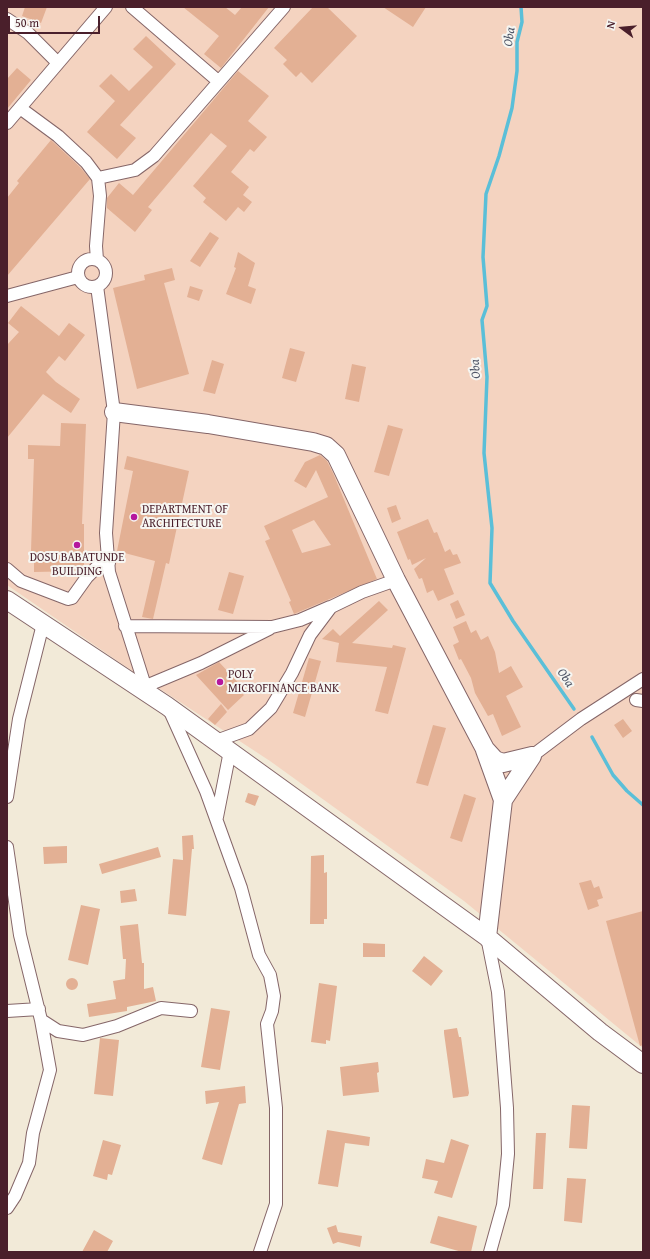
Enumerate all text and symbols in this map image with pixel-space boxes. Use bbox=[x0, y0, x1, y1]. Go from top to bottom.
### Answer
scale bar bbox=[10, 8, 102, 34]
north arrow bbox=[602, 8, 642, 48]
text: 50 m bbox=[15, 14, 39, 31]
text: N bbox=[602, 19, 619, 30]
water label: Oba bbox=[501, 26, 519, 48]
water label: Oba bbox=[468, 359, 484, 379]
place label: DEPARTMENT OF ARCHITECTURE bbox=[142, 503, 228, 531]
marker: DEPARTMENT OF ARCHITECTURE bbox=[129, 512, 139, 522]
marker: DOSU BABATUNDE BUILDING bbox=[72, 540, 82, 550]
place label: DOSU BABATUNDE BUILDING bbox=[30, 551, 124, 579]
water label: Oba bbox=[553, 666, 577, 690]
place label: POLY MICROFINANCE BANK bbox=[228, 668, 339, 696]
marker: POLY MICROFINANCE BANK bbox=[215, 677, 225, 687]

